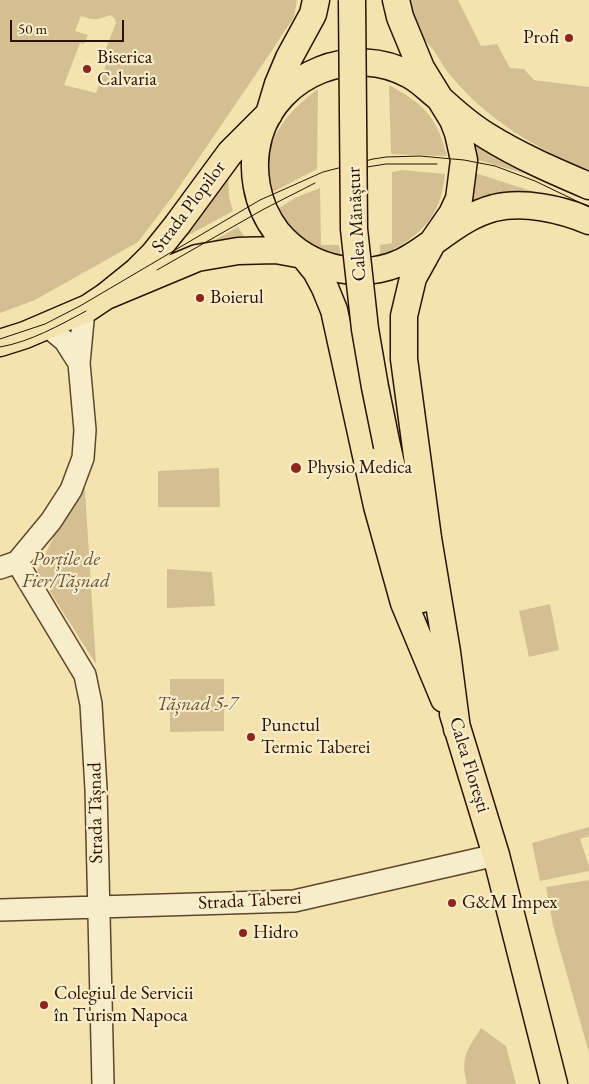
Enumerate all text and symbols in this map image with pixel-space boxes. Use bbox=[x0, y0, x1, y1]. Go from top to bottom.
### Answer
scale bar bbox=[12, 10, 126, 42]
text: 50 m bbox=[18, 19, 47, 38]
place label: Profi bbox=[523, 27, 559, 49]
marker: Profi bbox=[563, 32, 575, 44]
place label: Biserica Calvaria bbox=[97, 47, 157, 91]
marker: Biserica Calvaria bbox=[81, 63, 93, 75]
street label: Strada Plopilor bbox=[147, 157, 231, 257]
street label: Calea Mănăștur bbox=[343, 166, 371, 282]
place label: Boierul bbox=[210, 287, 264, 309]
marker: Boierul bbox=[194, 292, 206, 304]
place label: Physio Medica bbox=[307, 457, 412, 479]
marker: Physio Medica bbox=[289, 461, 303, 475]
park label: Porțile de Fier/Tășnad bbox=[22, 549, 110, 593]
park label: Tășnad 5-7 bbox=[156, 694, 238, 716]
place label: Punctul Termic Taberei bbox=[261, 715, 370, 759]
street label: Calea Florești bbox=[444, 715, 494, 815]
marker: Punctul Termic Taberei bbox=[245, 731, 257, 743]
street label: Strada Tășnad bbox=[84, 762, 108, 864]
street label: Strada Taberei bbox=[198, 887, 302, 915]
place label: G&M Impex bbox=[462, 892, 558, 914]
marker: G&M Impex bbox=[446, 897, 458, 909]
place label: Hidro bbox=[253, 922, 298, 944]
marker: Hidro bbox=[237, 927, 249, 939]
place label: Colegiul de Servicii în Turism Napoca bbox=[54, 983, 193, 1027]
marker: Colegiul de Servicii în Turism Napoca bbox=[38, 999, 50, 1011]

